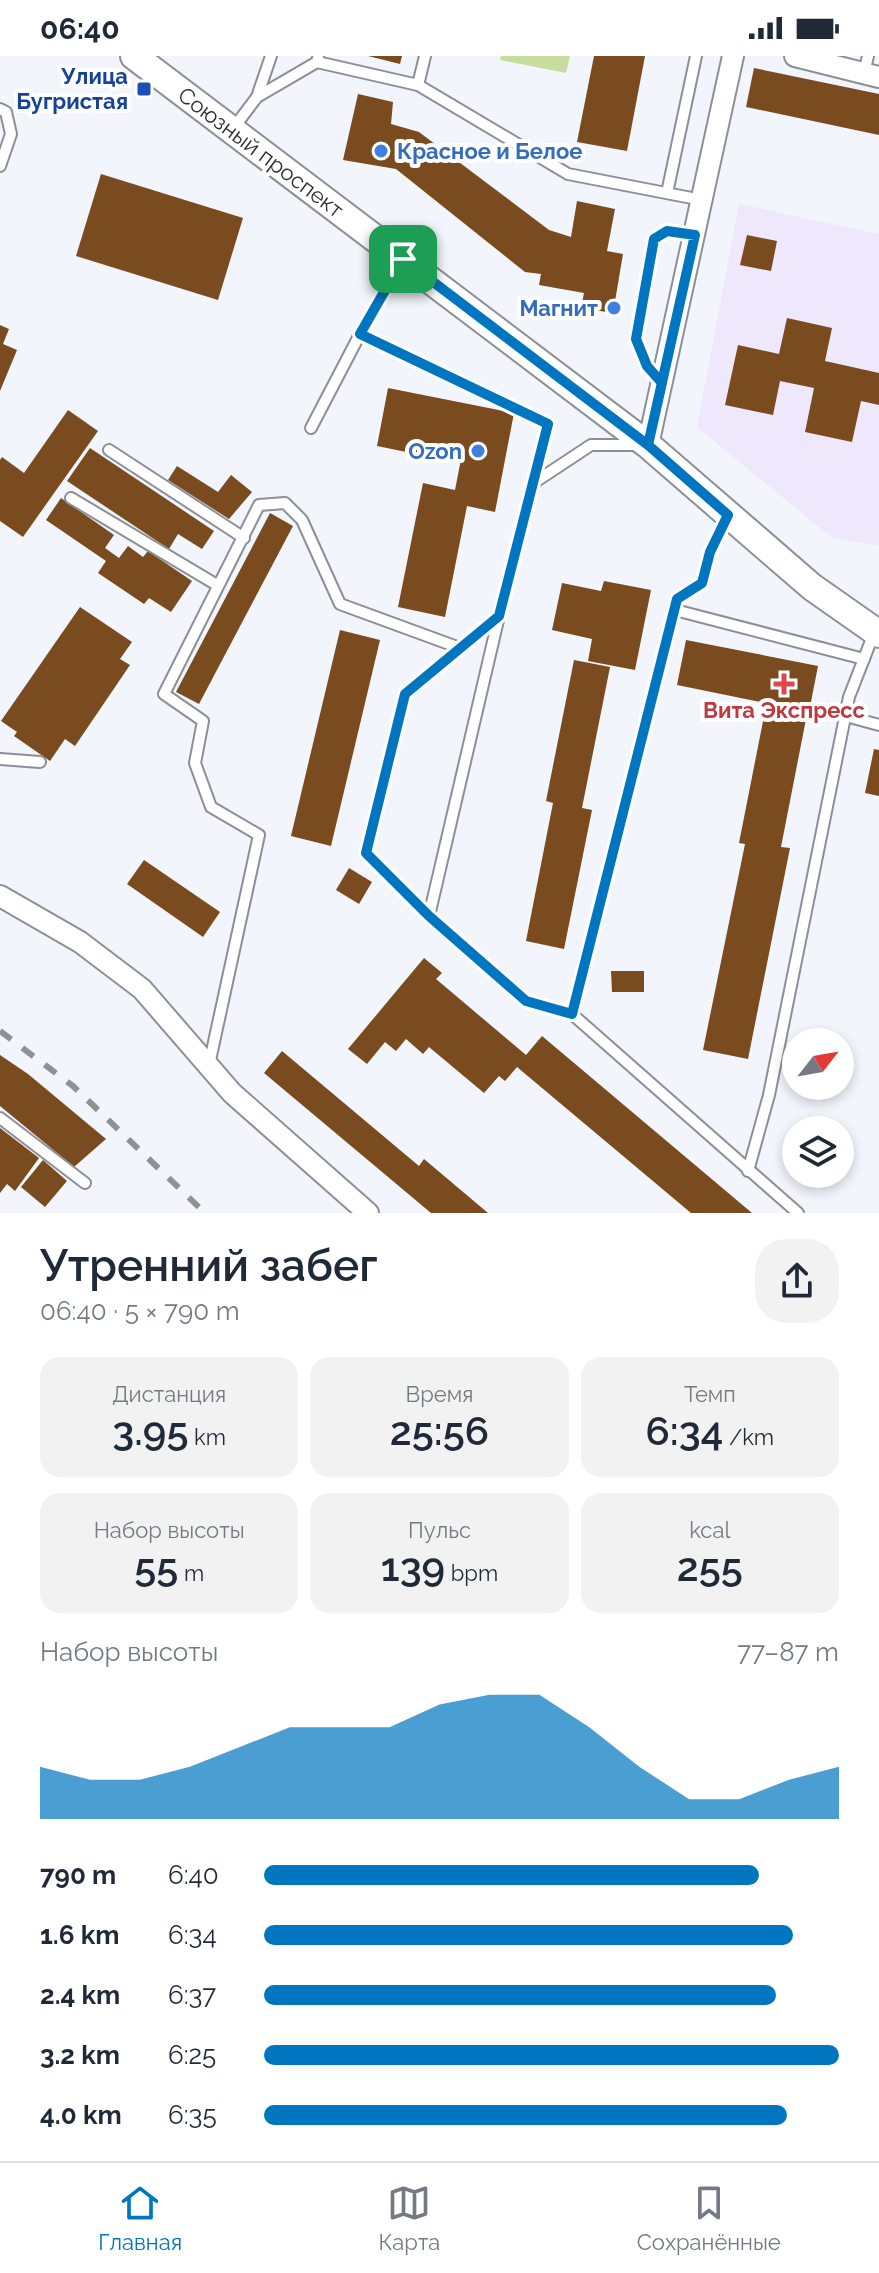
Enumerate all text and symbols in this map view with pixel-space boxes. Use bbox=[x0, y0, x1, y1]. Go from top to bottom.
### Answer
text: 06:40 bbox=[40, 11, 120, 46]
place label: Улица Бугристая bbox=[16, 63, 128, 114]
marker: Улица Бугристая bbox=[135, 80, 153, 98]
street label: Союзный проспект bbox=[173, 81, 349, 223]
place label: Красное и Белое bbox=[397, 138, 582, 164]
marker: Красное и Белое bbox=[372, 142, 390, 160]
pin bbox=[369, 225, 437, 293]
icon: arrive bbox=[381, 237, 425, 281]
place label: Магнит bbox=[519, 295, 598, 321]
marker: Магнит bbox=[605, 299, 623, 317]
place label: Ozon bbox=[408, 438, 462, 464]
marker: Ozon bbox=[469, 442, 487, 460]
marker: Вита Экспресс bbox=[775, 675, 793, 693]
place label: Вита Экспресс bbox=[703, 697, 865, 723]
north arrow bbox=[782, 1028, 854, 1100]
map controls bbox=[782, 1028, 854, 1188]
button: layers bbox=[782, 1116, 854, 1188]
button: share bbox=[755, 1239, 839, 1323]
text: Утренний забег bbox=[40, 1240, 378, 1291]
text: 06:40 · 5 × 790 m bbox=[40, 1296, 240, 1326]
text: Дистанция bbox=[112, 1381, 226, 1407]
text: Время bbox=[406, 1381, 473, 1407]
text: Темп bbox=[684, 1381, 736, 1407]
text: 3.95 bbox=[112, 1407, 188, 1454]
text: 25:56 bbox=[390, 1407, 489, 1454]
text: 6:34 bbox=[646, 1407, 723, 1454]
text: km bbox=[188, 1424, 226, 1450]
text: /km bbox=[723, 1424, 774, 1450]
text: Набор высоты bbox=[94, 1517, 245, 1543]
text: Пульс bbox=[408, 1517, 471, 1543]
text: kcal bbox=[689, 1517, 730, 1543]
text: 55 bbox=[134, 1543, 178, 1590]
text: 139 bbox=[381, 1543, 445, 1590]
text: 255 bbox=[677, 1543, 743, 1590]
text: m bbox=[178, 1560, 204, 1586]
text: bpm bbox=[445, 1560, 498, 1586]
text: Набор высоты bbox=[40, 1637, 218, 1667]
text: 77–87 m bbox=[737, 1637, 839, 1667]
text: 790 m bbox=[40, 1860, 116, 1890]
text: 6:40 bbox=[168, 1860, 219, 1890]
text: 1.6 km bbox=[40, 1920, 119, 1950]
text: 6:34 bbox=[168, 1920, 217, 1950]
text: 2.4 km bbox=[40, 1980, 120, 2010]
text: 6:37 bbox=[168, 1980, 216, 2010]
text: 3.2 km bbox=[40, 2040, 120, 2070]
text: 6:25 bbox=[168, 2040, 216, 2070]
text: 4.0 km bbox=[40, 2100, 122, 2130]
text: 6:35 bbox=[168, 2100, 217, 2130]
tab: Главная bbox=[98, 2181, 182, 2255]
tab: Карта bbox=[378, 2181, 440, 2255]
tab: Сохранённые bbox=[637, 2181, 781, 2255]

